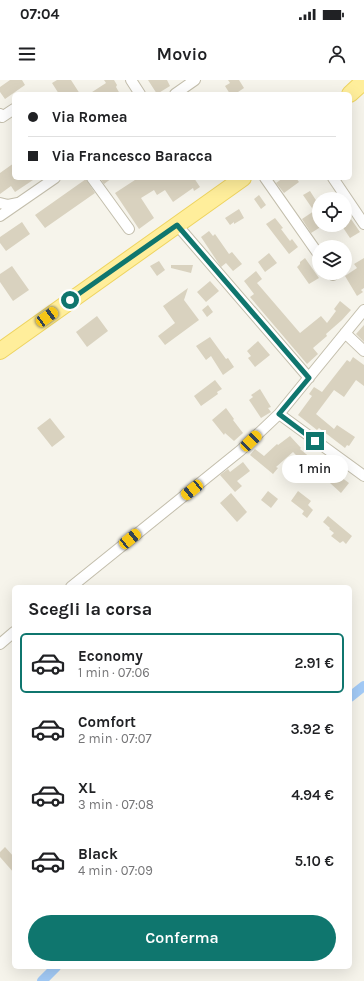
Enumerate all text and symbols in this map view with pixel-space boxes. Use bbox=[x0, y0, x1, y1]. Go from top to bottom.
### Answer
text: 07:04 bbox=[20, 5, 59, 23]
icon: menu bbox=[16, 43, 38, 65]
text: Movio bbox=[157, 43, 207, 65]
icon: person bbox=[326, 43, 348, 65]
text: Via Romea bbox=[52, 108, 128, 126]
text: Via Francesco Baracca bbox=[52, 147, 213, 165]
map controls bbox=[312, 192, 352, 280]
button: locate bbox=[312, 192, 352, 232]
button: layers bbox=[312, 240, 352, 280]
route start bbox=[61, 291, 79, 309]
car bbox=[34, 305, 60, 329]
car bbox=[238, 428, 264, 454]
route end bbox=[306, 432, 324, 450]
callout: 1 min bbox=[282, 455, 348, 483]
text: 1 min bbox=[299, 461, 331, 476]
car bbox=[179, 478, 205, 502]
car bbox=[117, 527, 143, 551]
text: Scegli la corsa bbox=[28, 598, 152, 620]
icon: car bbox=[30, 645, 66, 681]
text: Economy bbox=[78, 647, 143, 665]
text: 2.91 € bbox=[295, 654, 334, 672]
text: 1 min · 07:06 bbox=[78, 665, 150, 680]
icon: car bbox=[30, 711, 66, 747]
text: Comfort bbox=[78, 713, 136, 731]
text: 3.92 € bbox=[291, 720, 334, 738]
text: 2 min · 07:07 bbox=[78, 731, 152, 746]
icon: car bbox=[30, 777, 66, 813]
text: XL bbox=[78, 779, 96, 797]
text: 4.94 € bbox=[291, 786, 334, 804]
text: 3 min · 07:08 bbox=[78, 797, 154, 812]
icon: car bbox=[30, 843, 66, 879]
text: Black bbox=[78, 845, 118, 863]
text: 5.10 € bbox=[295, 852, 334, 870]
text: 4 min · 07:09 bbox=[78, 863, 153, 878]
button: Conferma bbox=[28, 915, 336, 961]

